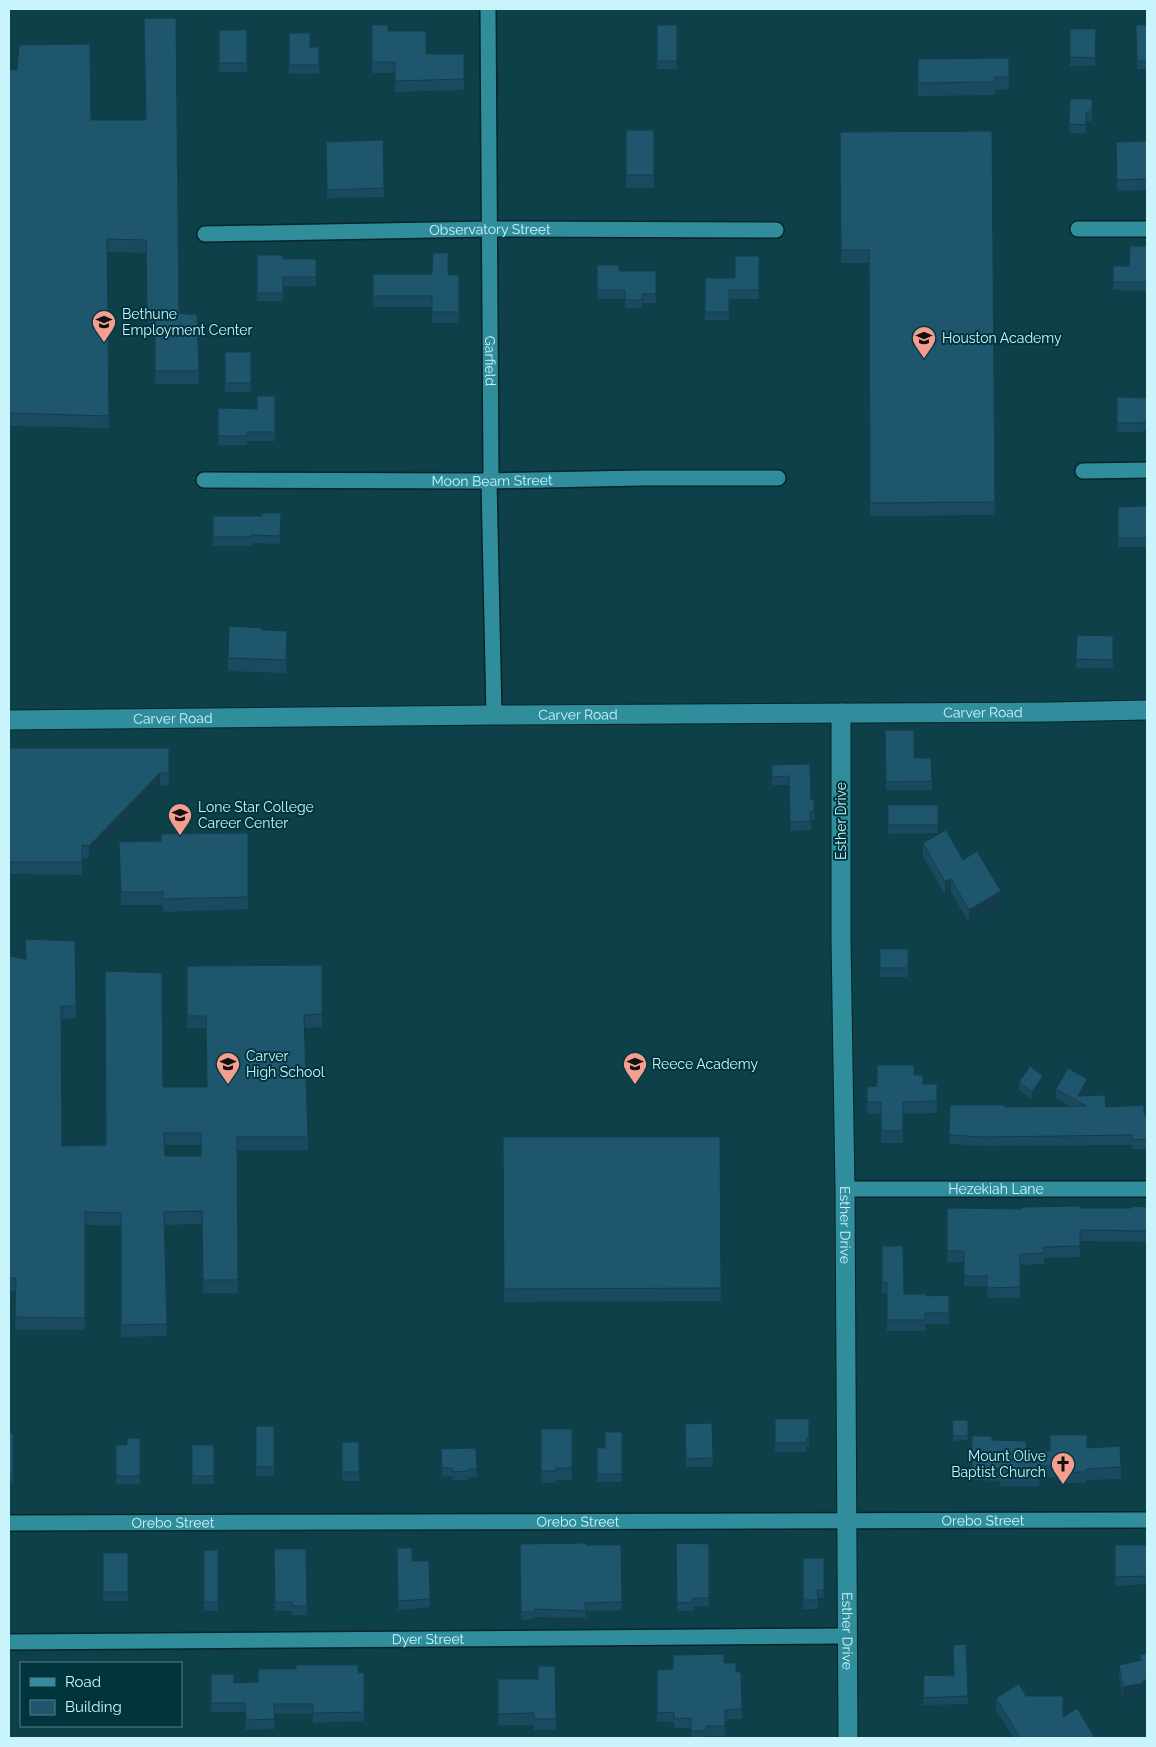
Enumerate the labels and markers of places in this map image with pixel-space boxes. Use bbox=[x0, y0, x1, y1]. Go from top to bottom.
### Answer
place label: Bethune Employment Center bbox=[122, 306, 253, 338]
school or university icon: Bethune Employment Center bbox=[91, 309, 117, 343]
school or university icon: Houston Academy bbox=[911, 325, 937, 359]
place label: Houston Academy bbox=[942, 330, 1062, 346]
place label: Lone Star College Career Center bbox=[198, 799, 314, 831]
school or university icon: Lone Star College Career Center bbox=[167, 802, 193, 836]
place label: Carver High School bbox=[246, 1048, 325, 1080]
school or university icon: Carver High School bbox=[215, 1051, 241, 1085]
school or university icon: Reece Academy bbox=[622, 1051, 648, 1085]
place label: Reece Academy bbox=[652, 1056, 759, 1072]
place label: Mount Olive Baptist Church bbox=[951, 1448, 1046, 1480]
church icon: Mount Olive Baptist Church bbox=[1050, 1451, 1076, 1485]

